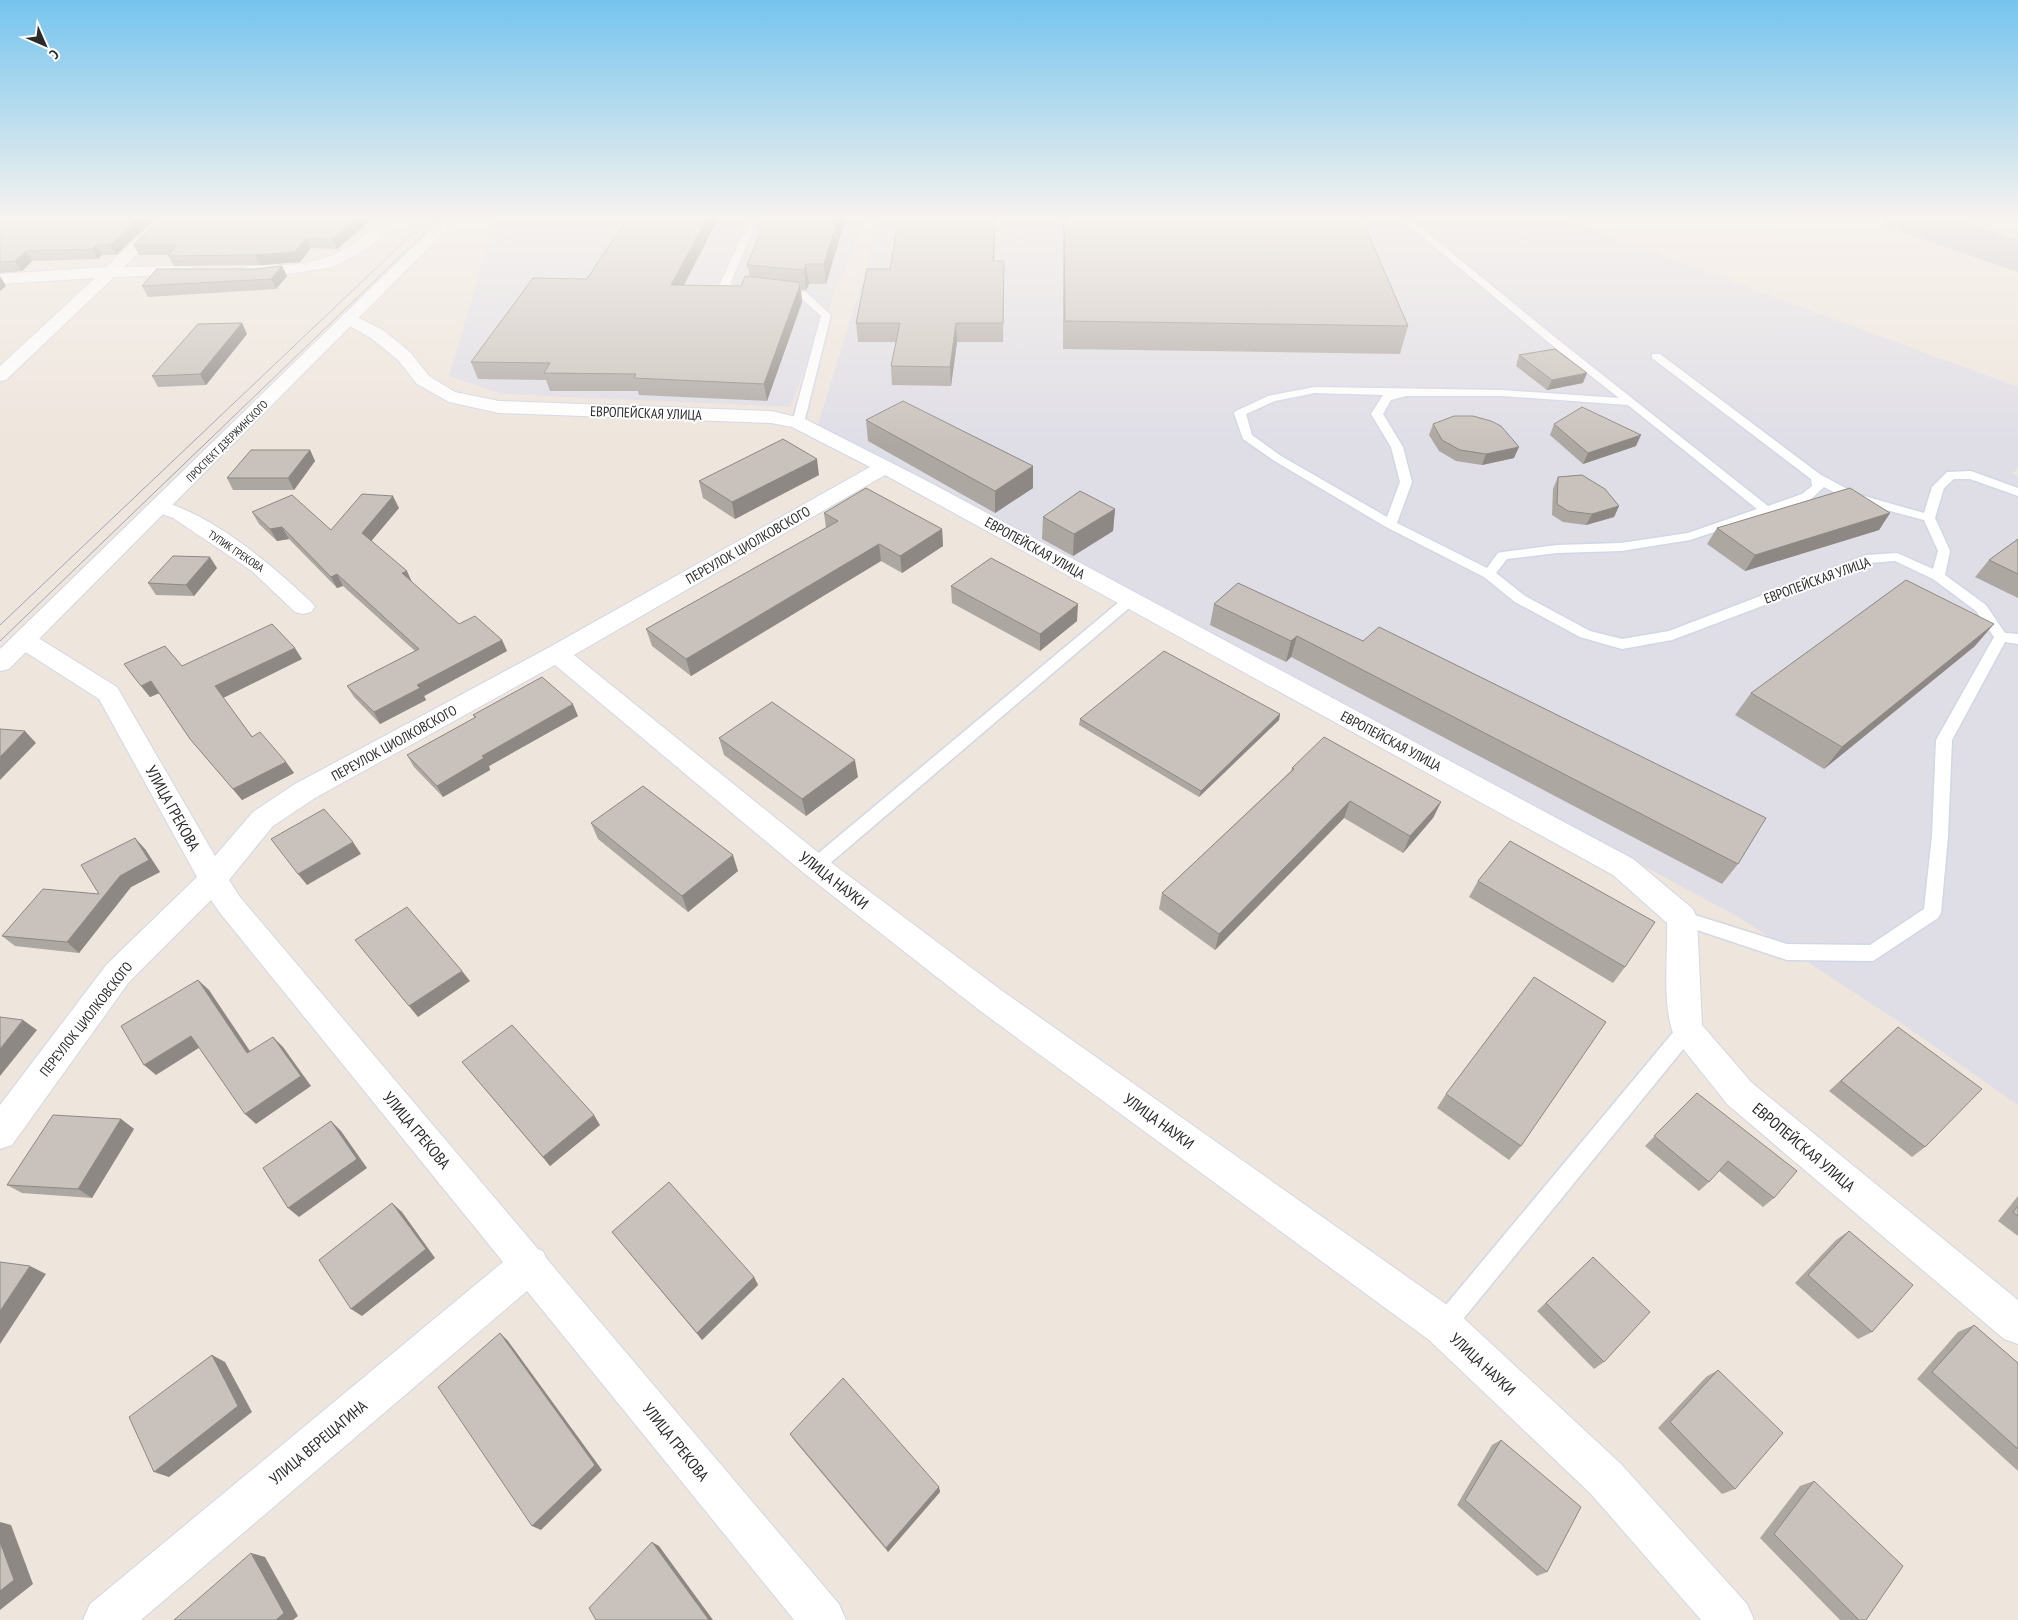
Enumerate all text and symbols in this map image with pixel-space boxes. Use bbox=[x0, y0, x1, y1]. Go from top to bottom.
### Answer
north arrow bbox=[20, 20, 70, 70]
text: С bbox=[45, 46, 63, 63]
street label: ПРОСПЕКТ ДЗЕРЖИНСКОГО bbox=[183, 397, 271, 485]
street label: ЕВРОПЕЙСКАЯ УЛИЦА bbox=[590, 402, 702, 424]
street label: ПЕРЕУЛОК ЦИОЛКОВСКОГО bbox=[683, 502, 814, 588]
street label: ЕВРОПЕЙСКАЯ УЛИЦА bbox=[982, 513, 1088, 583]
street label: ТУПИК ГРЕКОВА bbox=[205, 527, 267, 575]
street label: ЕВРОПЕЙСКАЯ УЛИЦА bbox=[1761, 552, 1873, 608]
street label: ПЕРЕУЛОК ЦИОЛКОВСКОГО bbox=[328, 701, 460, 785]
street label: ЕВРОПЕЙСКАЯ УЛИЦА bbox=[1338, 707, 1445, 775]
street label: УЛИЦА ГРЕКОВА bbox=[141, 762, 205, 854]
street label: УЛИЦА НАУКИ bbox=[795, 847, 873, 913]
street label: ПЕРЕУЛОК ЦИОЛКОВСКОГО bbox=[36, 958, 137, 1080]
street label: УЛИЦА ГРЕКОВА bbox=[379, 1087, 455, 1173]
street label: УЛИЦА НАУКИ bbox=[1120, 1089, 1198, 1153]
street label: ЕВРОПЕЙСКАЯ УЛИЦА bbox=[1749, 1098, 1860, 1196]
street label: УЛИЦА НАУКИ bbox=[1446, 1329, 1520, 1399]
street label: УЛИЦА ВЕРЕЩАГИНА bbox=[265, 1395, 371, 1489]
street label: УЛИЦА ГРЕКОВА bbox=[639, 1399, 714, 1485]

